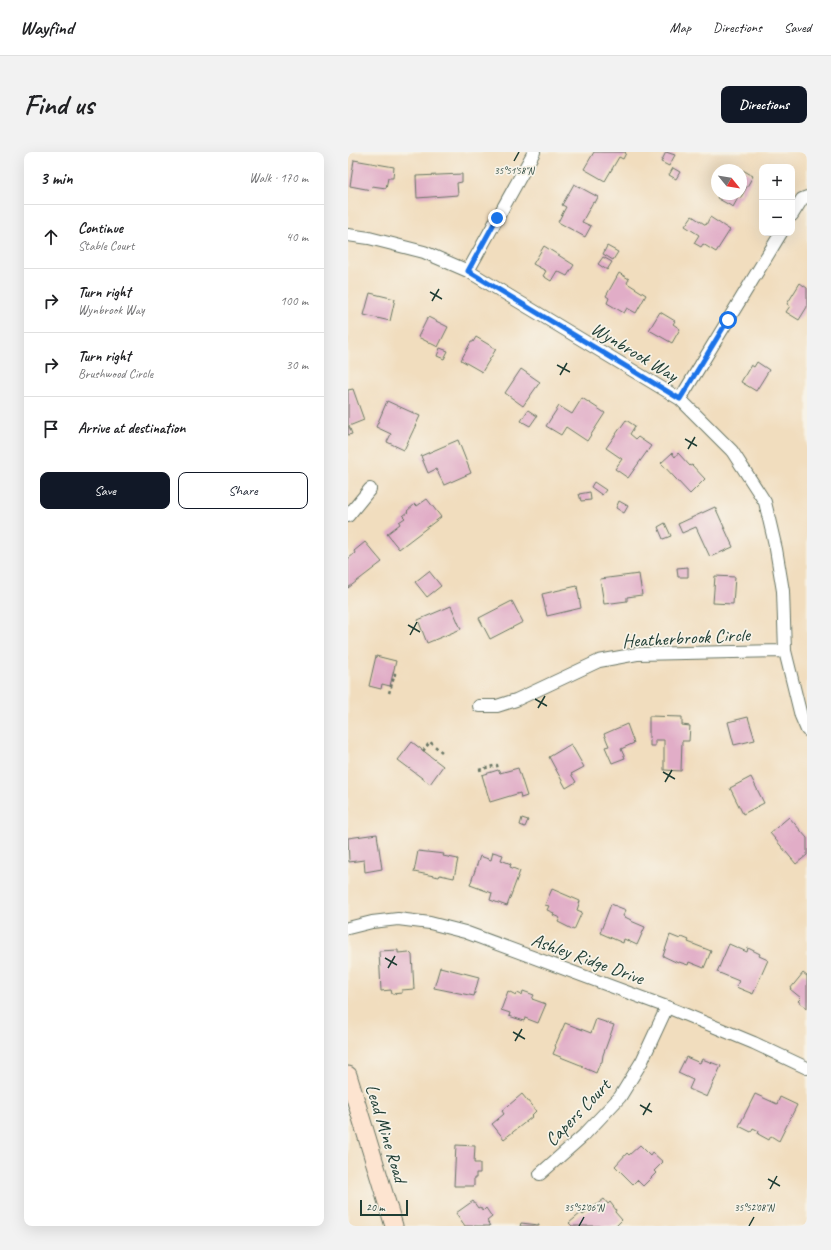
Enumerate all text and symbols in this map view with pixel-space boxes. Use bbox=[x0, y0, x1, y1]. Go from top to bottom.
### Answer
text: Wayfind bbox=[20, 16, 73, 40]
text: Map bbox=[670, 19, 691, 36]
text: Directions bbox=[713, 19, 762, 36]
text: Saved bbox=[784, 19, 811, 36]
button: Directions bbox=[721, 86, 807, 123]
text: Find us bbox=[24, 87, 94, 122]
text: 35°51'58"N bbox=[494, 164, 536, 177]
north arrow bbox=[711, 164, 747, 200]
map controls bbox=[759, 164, 795, 236]
button: + bbox=[759, 164, 795, 200]
text: 3 min bbox=[40, 168, 73, 189]
text: Walk · 170 m bbox=[249, 170, 308, 186]
button: − bbox=[759, 200, 795, 236]
route end bbox=[488, 209, 506, 227]
text: Continue bbox=[78, 219, 123, 238]
icon: ahead bbox=[40, 226, 62, 248]
text: 40 m bbox=[286, 229, 308, 245]
text: Stable Court bbox=[78, 238, 134, 254]
text: Turn right bbox=[78, 283, 131, 302]
icon: right bbox=[40, 290, 62, 312]
text: 100 m bbox=[280, 293, 308, 309]
text: Wynbrook Way bbox=[78, 302, 144, 318]
route start bbox=[719, 311, 737, 329]
street label: Wynbrook Way bbox=[587, 317, 684, 388]
text: Turn right bbox=[78, 347, 131, 366]
icon: right bbox=[40, 354, 62, 376]
text: 30 m bbox=[286, 357, 308, 373]
text: Brushwood Circle bbox=[78, 366, 153, 382]
icon: arrive bbox=[40, 418, 62, 440]
text: Arrive at destination bbox=[78, 419, 185, 438]
button: Save bbox=[40, 472, 170, 509]
button: Share bbox=[178, 472, 308, 509]
street label: Heatherbrook Circle bbox=[622, 623, 752, 653]
street label: Ashley Ridge Drive bbox=[528, 928, 649, 991]
street label: Capers Court bbox=[540, 1073, 617, 1151]
street label: Lead Mine Road bbox=[360, 1081, 413, 1188]
scale bar bbox=[360, 1198, 408, 1217]
text: 20 m bbox=[366, 1200, 385, 1214]
text: 35°52'06"N bbox=[564, 1201, 606, 1214]
text: 35°52'08"N bbox=[734, 1201, 776, 1214]

